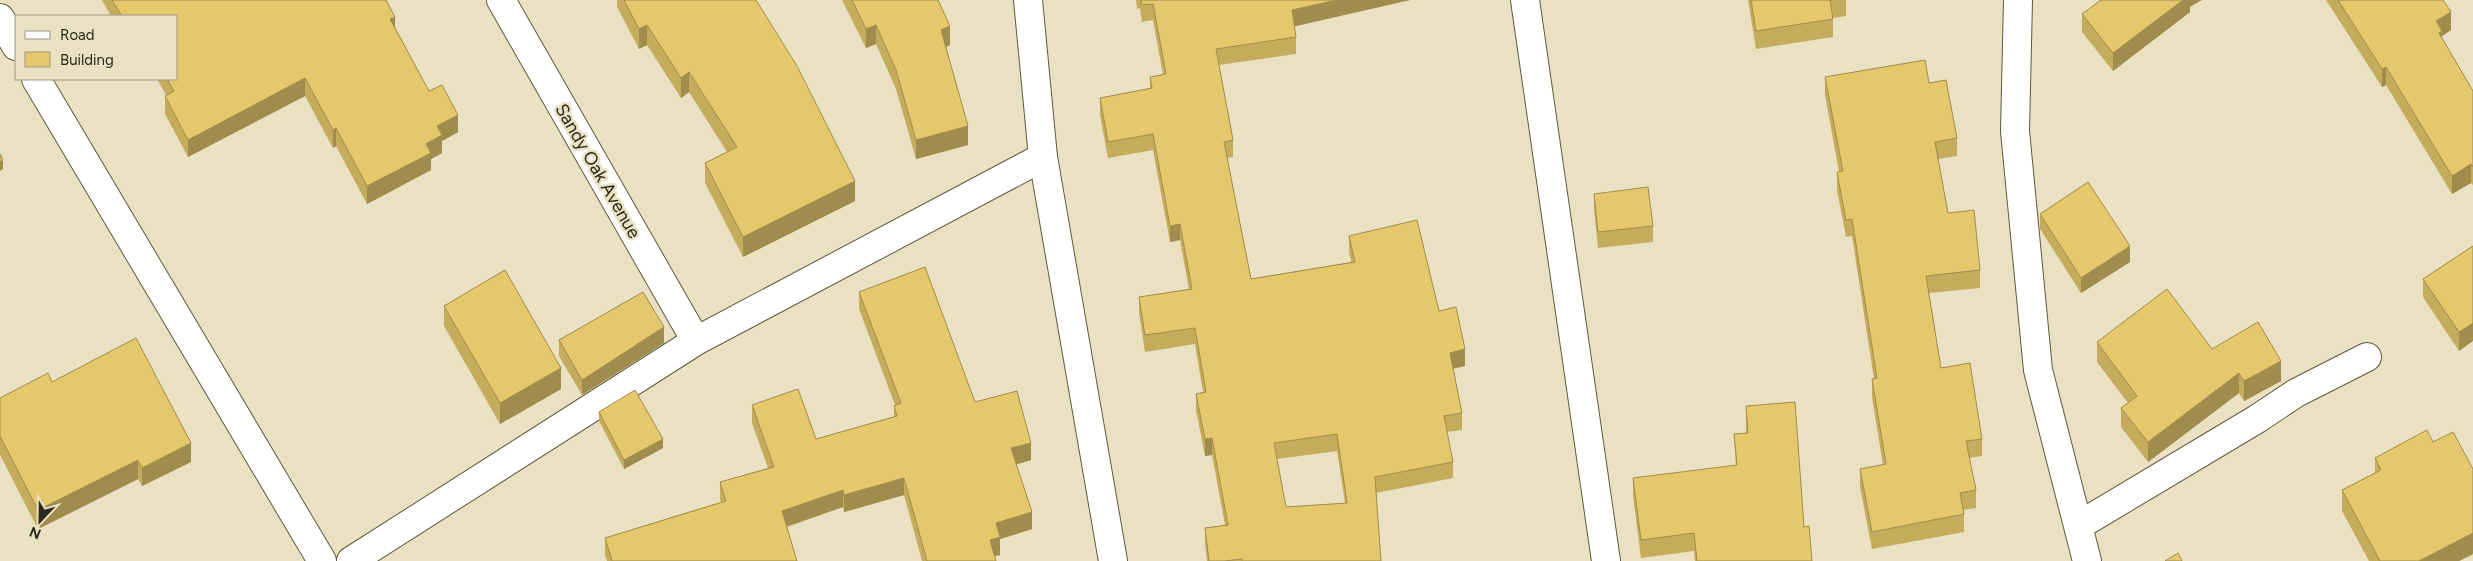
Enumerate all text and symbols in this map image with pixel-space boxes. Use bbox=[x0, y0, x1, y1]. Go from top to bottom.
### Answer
legend bbox=[15, 15, 178, 80]
text: Road bbox=[60, 26, 95, 44]
text: Building bbox=[60, 51, 114, 69]
street label: Sandy Oak Avenue bbox=[550, 100, 646, 242]
north arrow bbox=[15, 496, 65, 546]
text: N bbox=[27, 523, 44, 542]

